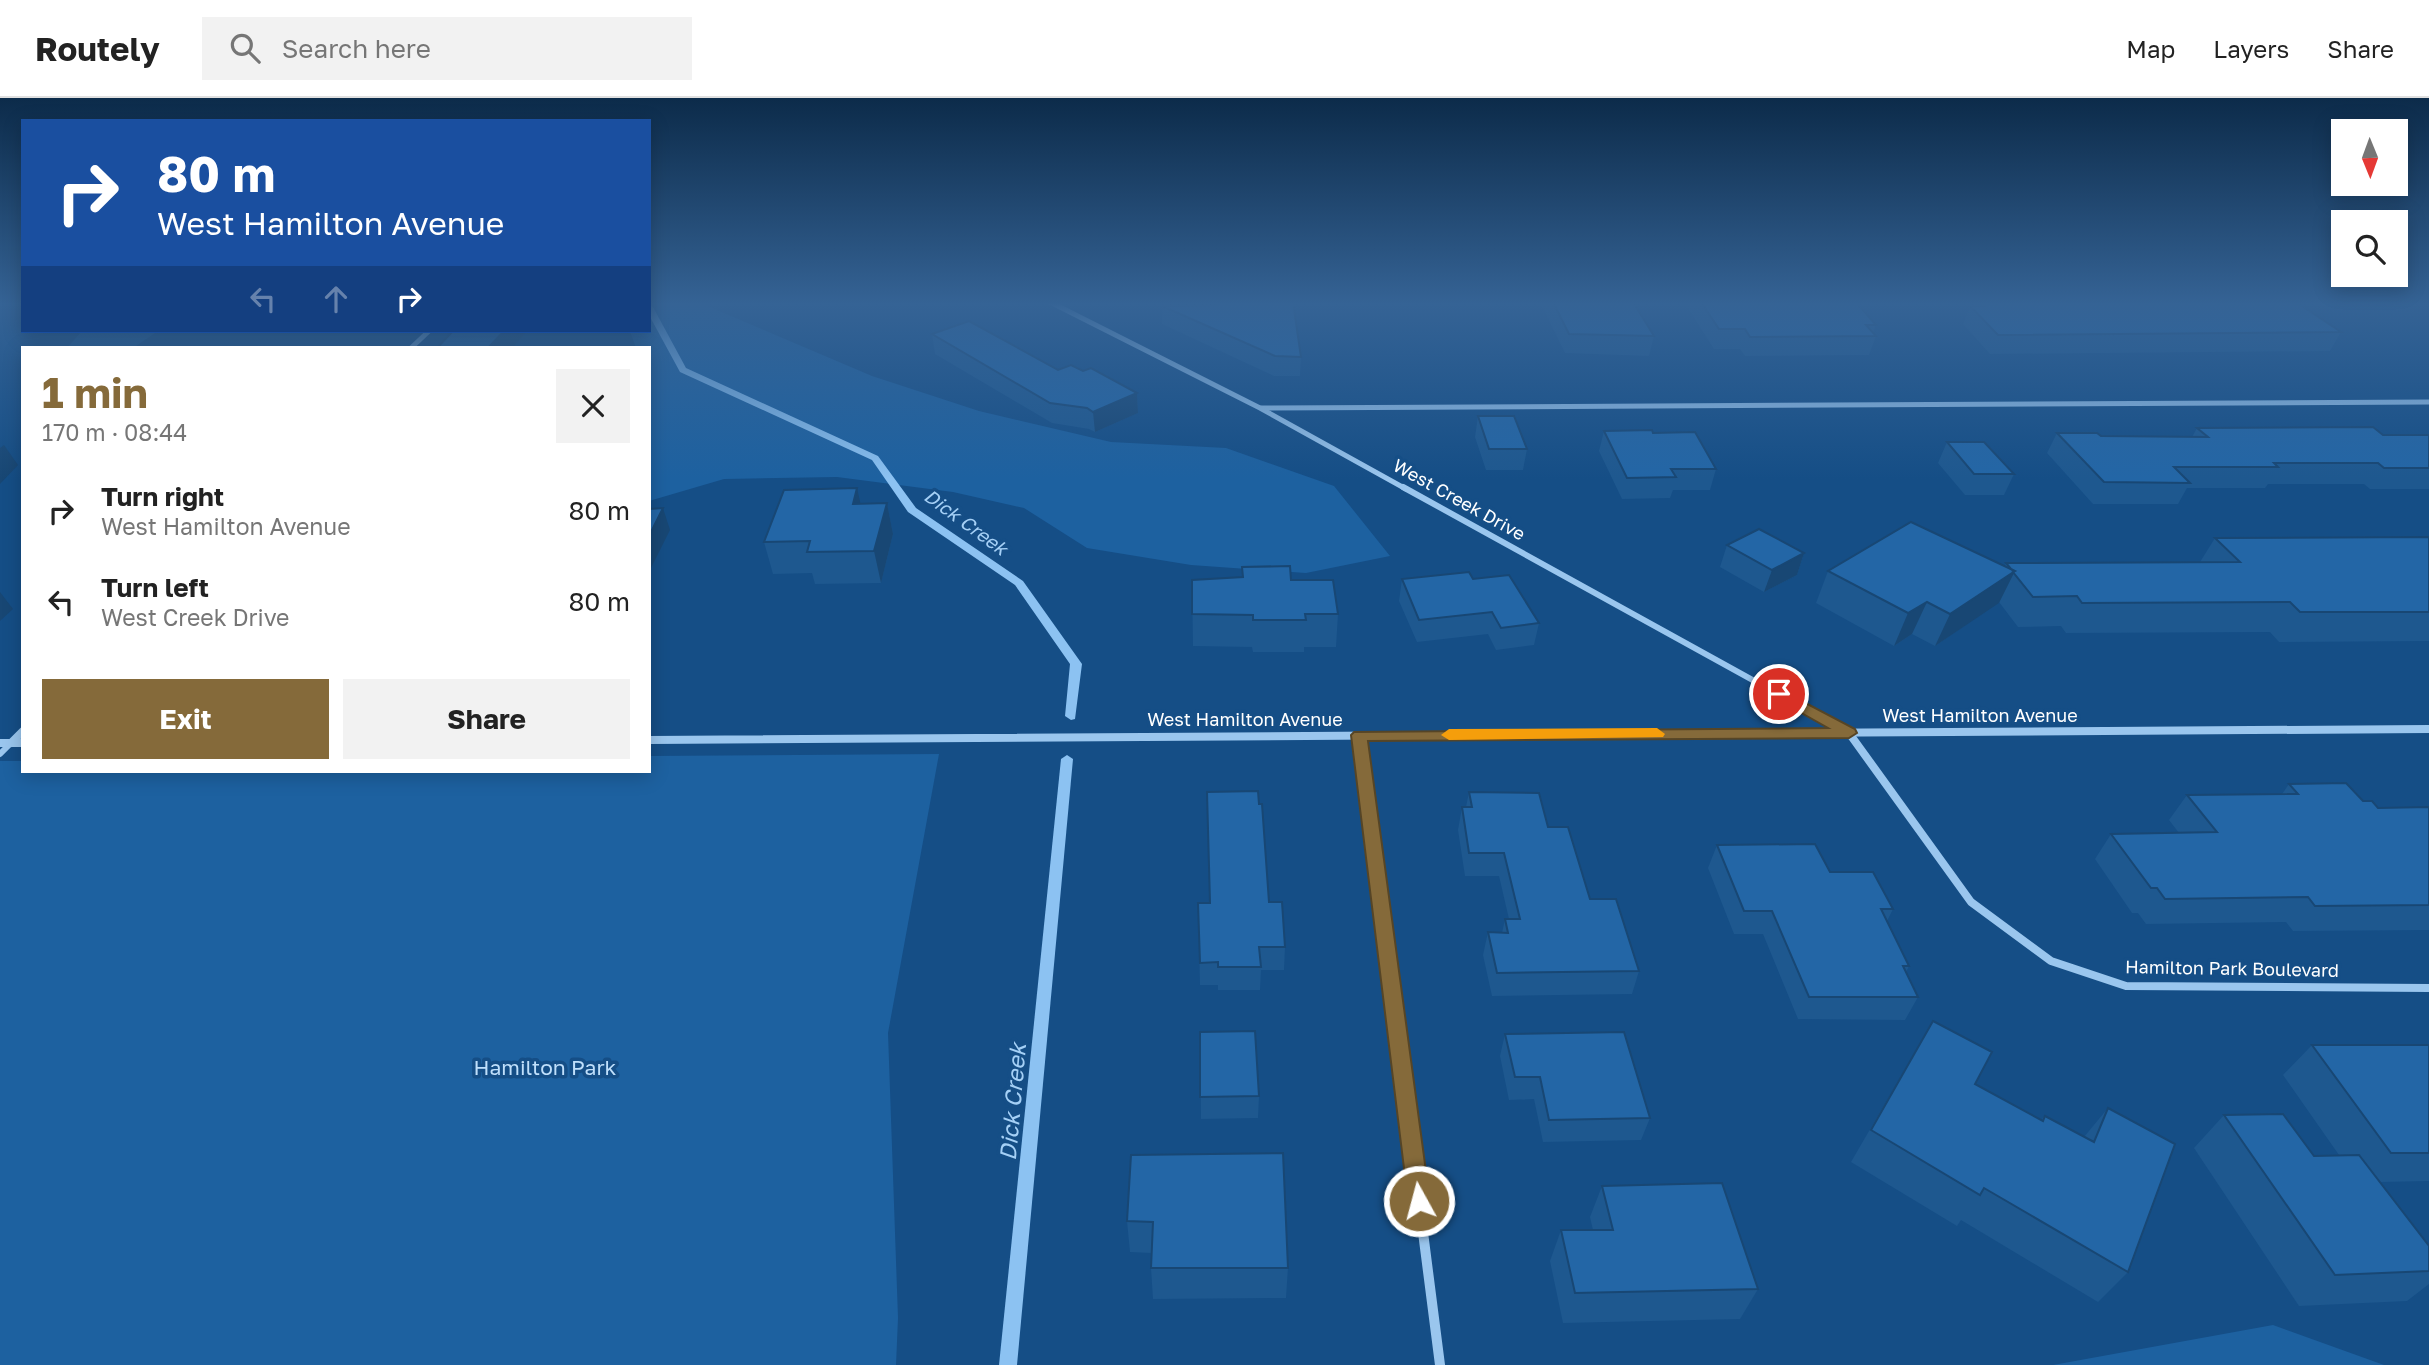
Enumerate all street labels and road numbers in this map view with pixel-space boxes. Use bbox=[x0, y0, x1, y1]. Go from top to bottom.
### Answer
street label: West Creek Drive bbox=[1390, 454, 1529, 544]
street label: West Hamilton Avenue bbox=[1882, 704, 2078, 726]
street label: West Hamilton Avenue bbox=[1147, 708, 1343, 730]
street label: Hamilton Park Boulevard bbox=[2125, 955, 2339, 981]

